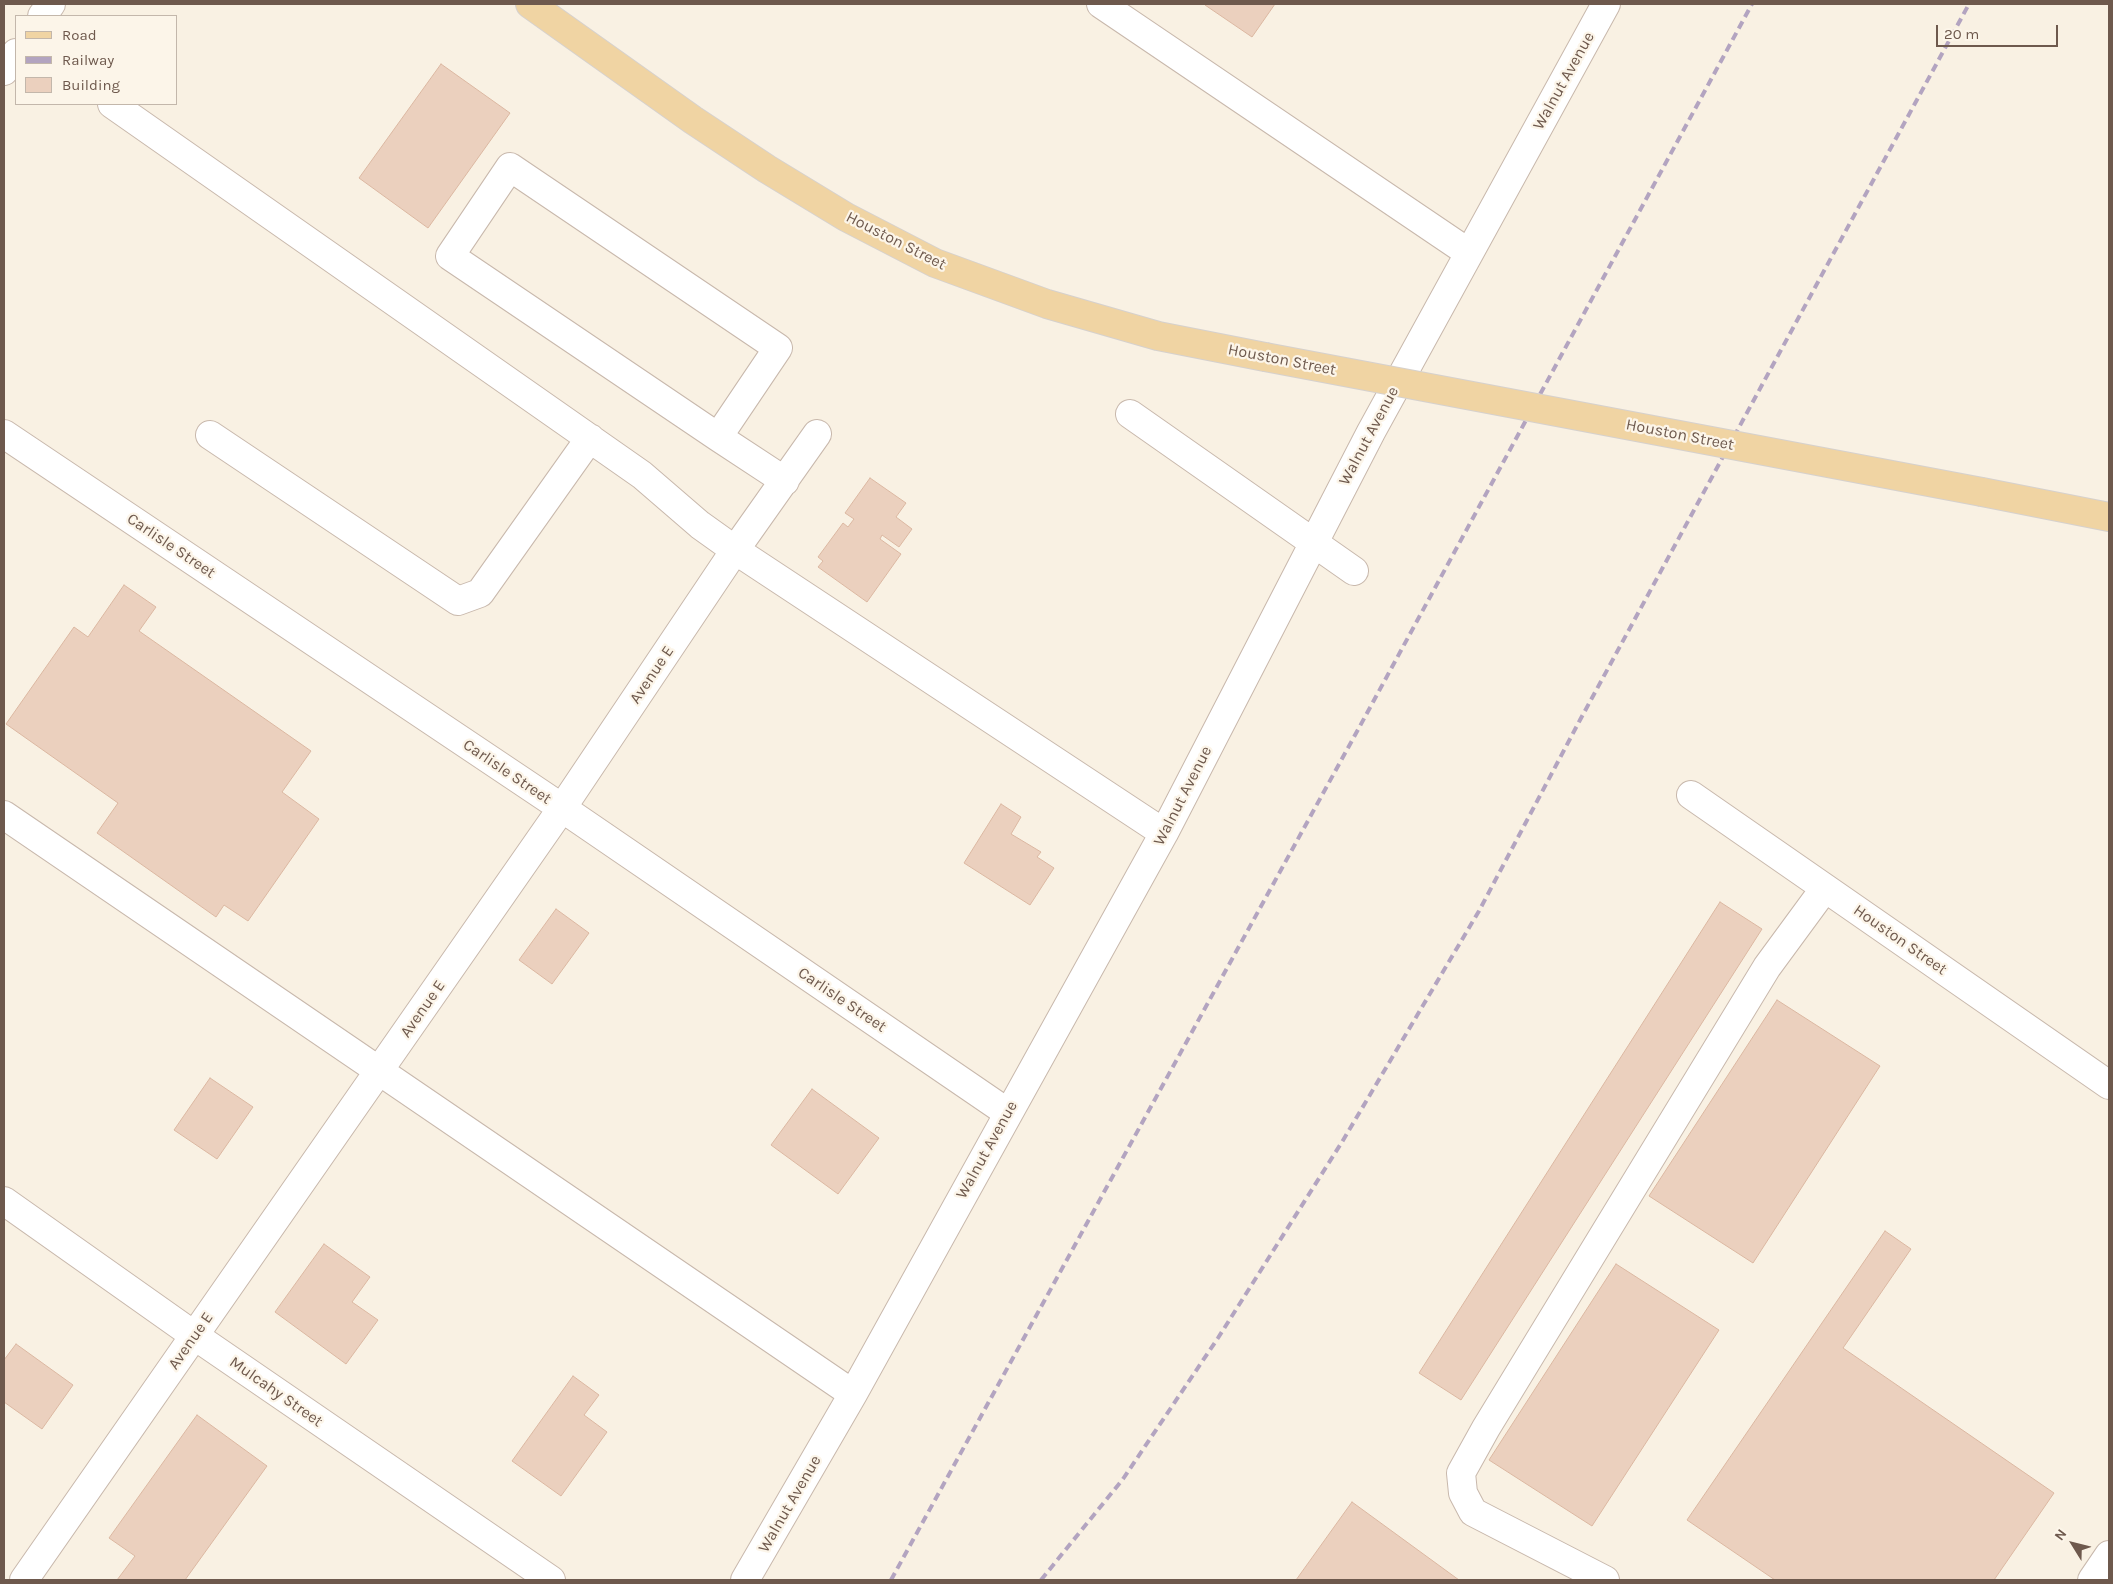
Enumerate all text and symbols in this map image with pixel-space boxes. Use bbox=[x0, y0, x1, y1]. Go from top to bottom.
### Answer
legend bbox=[15, 15, 178, 105]
scale bar bbox=[1938, 15, 2060, 47]
text: 20 m bbox=[1944, 25, 1979, 43]
text: Road bbox=[62, 26, 97, 44]
street label: Walnut Avenue bbox=[1529, 29, 1599, 133]
text: Railway bbox=[62, 51, 114, 69]
text: Building bbox=[62, 76, 120, 94]
street label: Houston Street bbox=[843, 208, 949, 274]
street label: Houston Street bbox=[1226, 340, 1338, 380]
street label: Walnut Avenue bbox=[1335, 383, 1403, 489]
street label: Houston Street bbox=[1624, 415, 1736, 455]
street label: Carlisle Street bbox=[123, 509, 219, 583]
street label: Avenue E bbox=[626, 643, 678, 707]
street label: Carlisle Street bbox=[459, 735, 555, 809]
street label: Walnut Avenue bbox=[1150, 743, 1216, 849]
street label: Houston Street bbox=[1850, 901, 1950, 979]
street label: Carlisle Street bbox=[794, 963, 890, 1037]
street label: Avenue E bbox=[396, 977, 450, 1041]
street label: Walnut Avenue bbox=[952, 1098, 1022, 1202]
street label: Avenue E bbox=[164, 1309, 218, 1373]
street label: Mulcahy Street bbox=[226, 1353, 326, 1431]
street label: Walnut Avenue bbox=[754, 1452, 826, 1556]
north arrow bbox=[2048, 1519, 2098, 1569]
text: N bbox=[2051, 1526, 2070, 1544]

